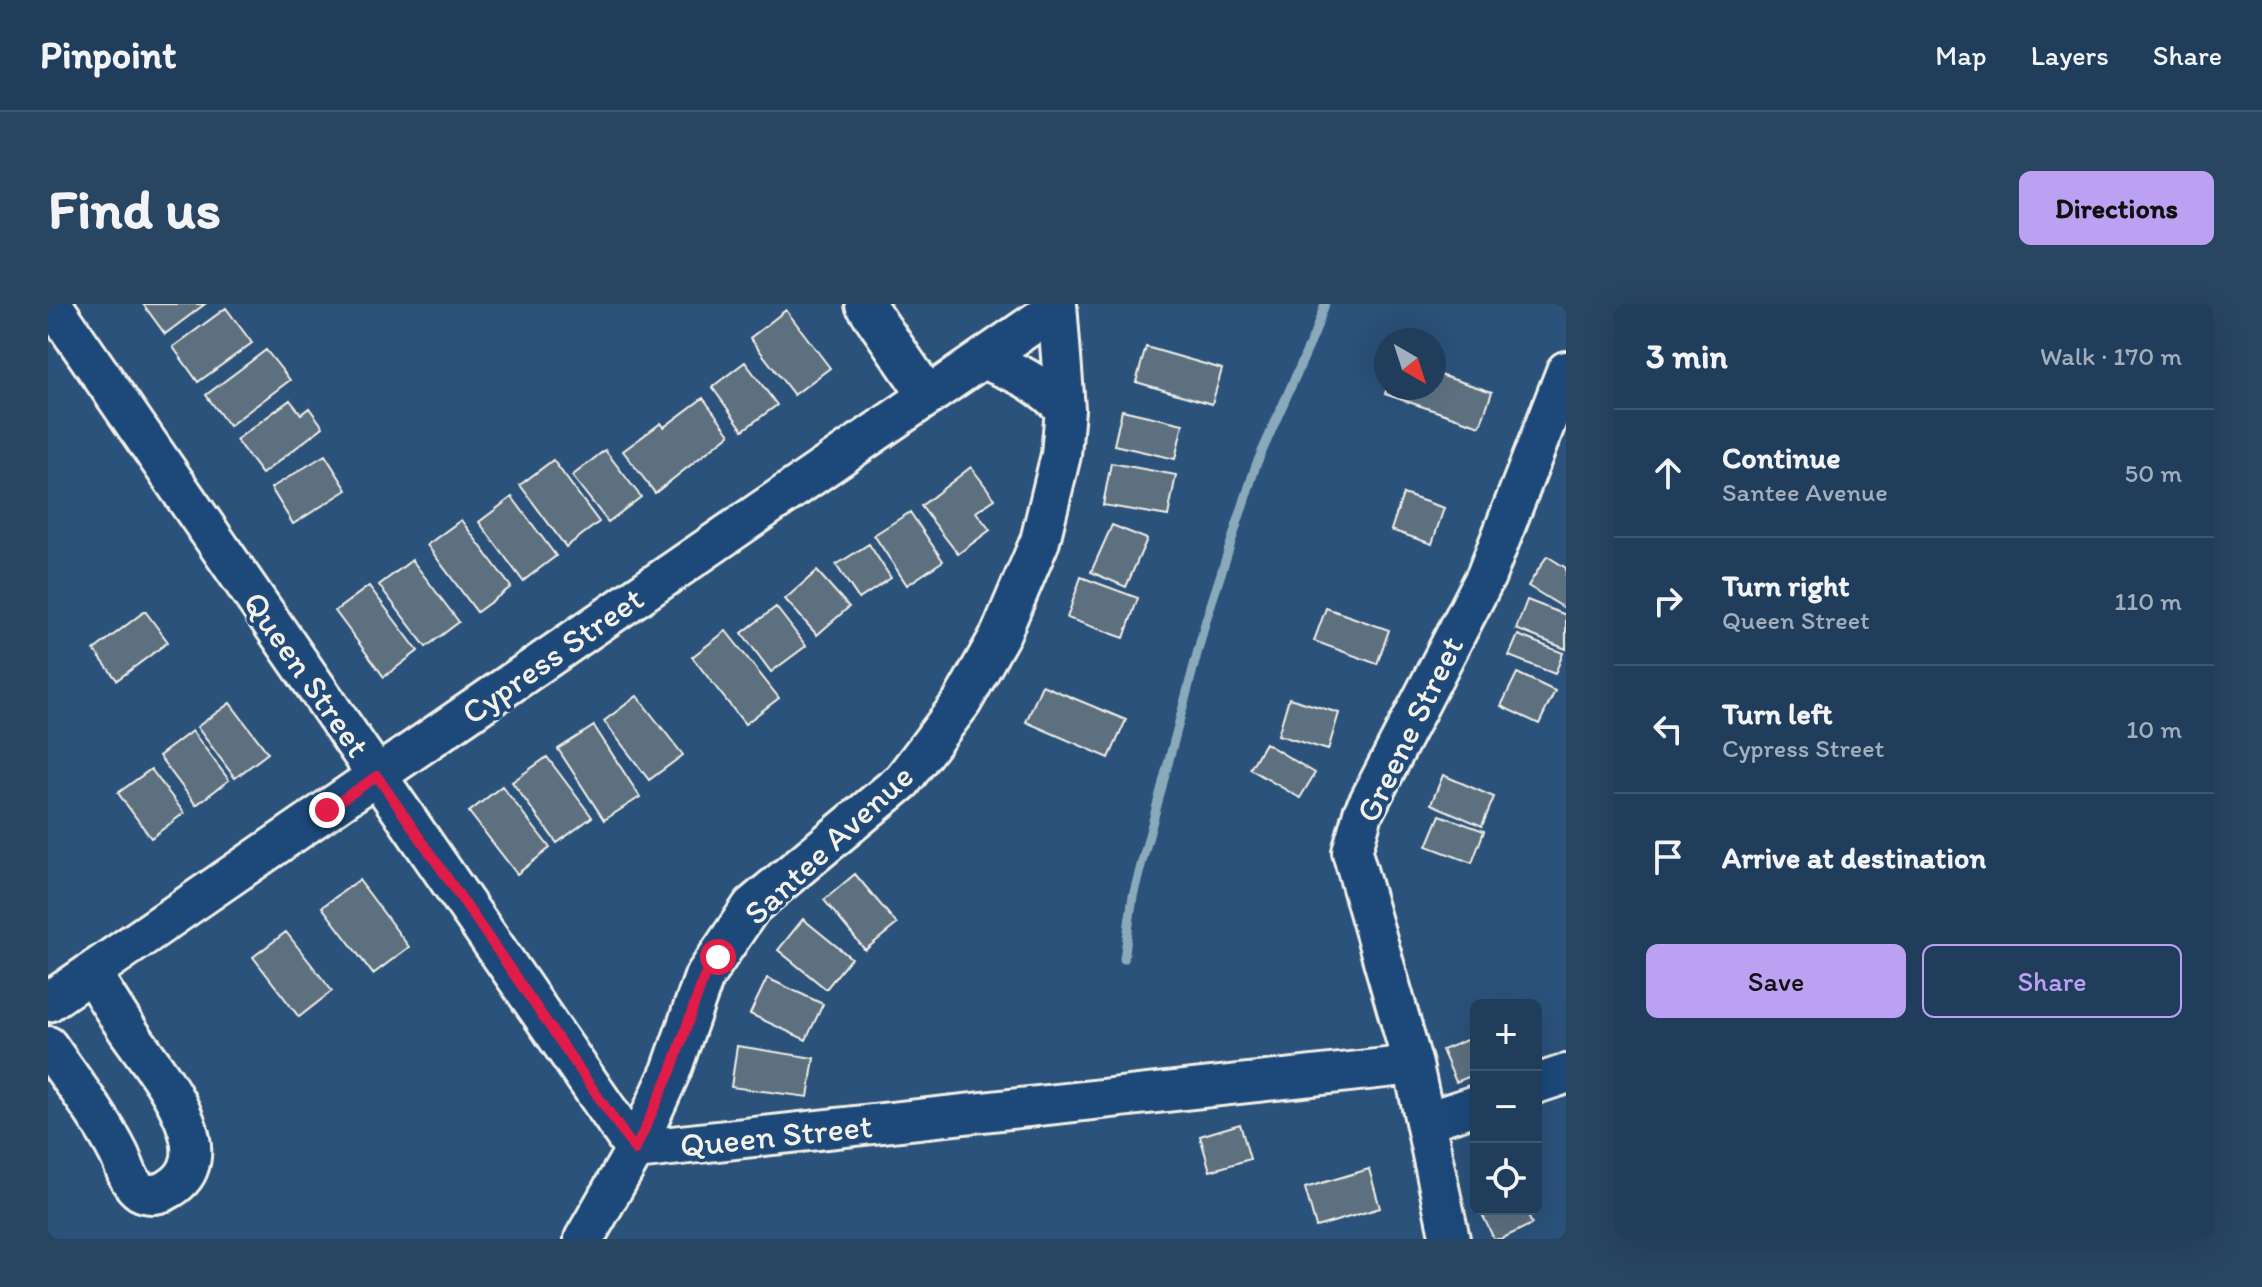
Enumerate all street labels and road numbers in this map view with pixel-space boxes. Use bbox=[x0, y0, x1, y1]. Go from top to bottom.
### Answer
street label: Cypress Street bbox=[454, 578, 651, 733]
street label: Queen Street bbox=[234, 583, 379, 765]
street label: Greene Street bbox=[1347, 629, 1472, 829]
street label: Santee Avenue bbox=[735, 755, 922, 933]
street label: Queen Street bbox=[678, 1105, 874, 1166]

